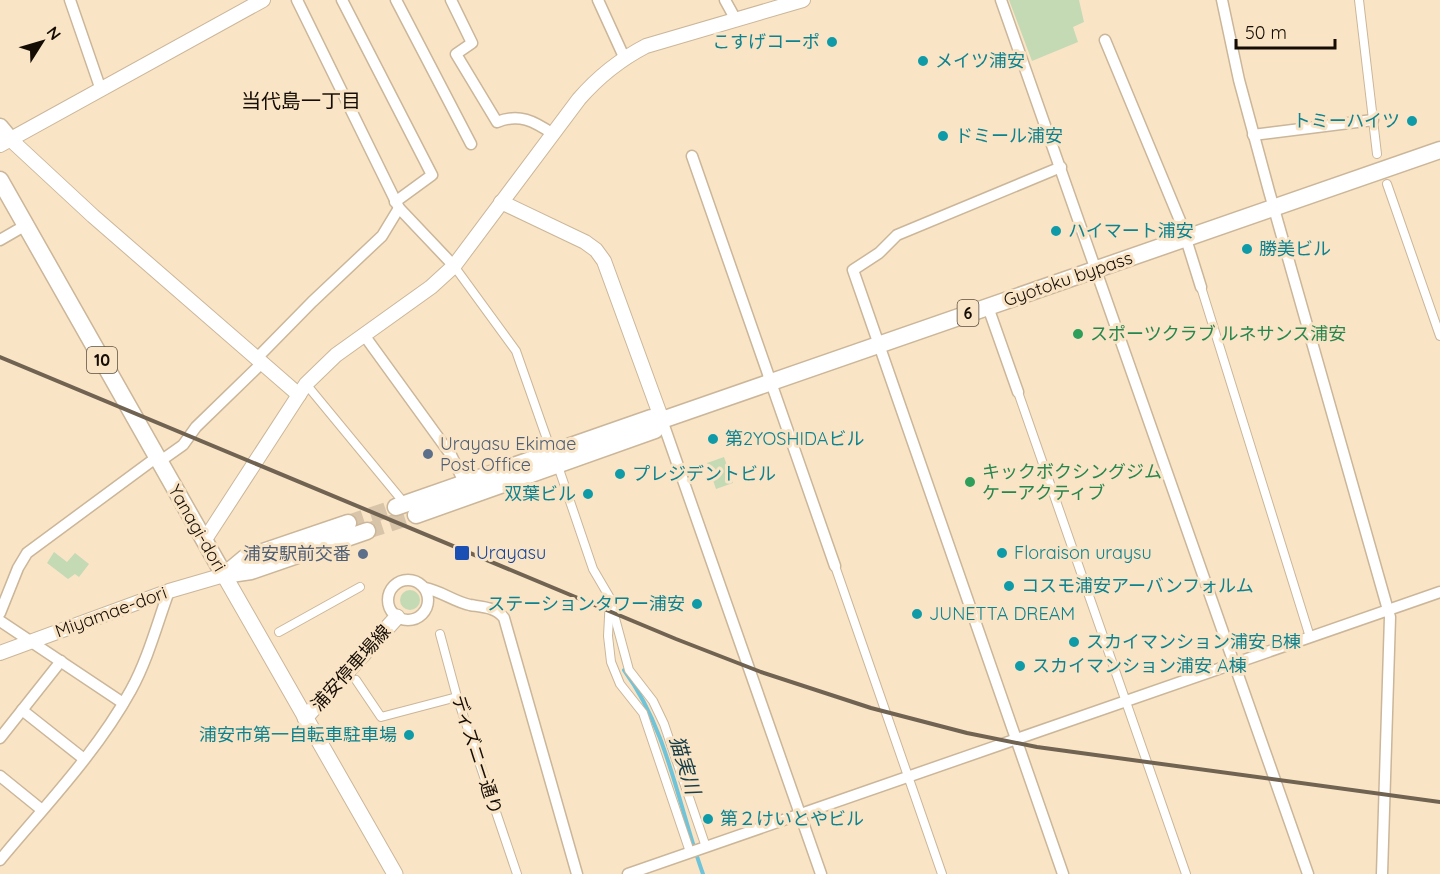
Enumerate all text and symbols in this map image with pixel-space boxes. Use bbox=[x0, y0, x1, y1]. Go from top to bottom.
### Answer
north arrow bbox=[12, 12, 72, 72]
scale bar bbox=[1236, 12, 1335, 50]
text: 50 m bbox=[1245, 21, 1287, 44]
text: N bbox=[42, 22, 66, 44]
place label: こすげコーポ bbox=[712, 30, 820, 53]
marker: こすげコーポ bbox=[825, 35, 839, 49]
place label: メイツ浦安 bbox=[935, 49, 1025, 72]
marker: メイツ浦安 bbox=[916, 54, 930, 68]
district label: 当代島一丁目 bbox=[241, 88, 361, 113]
place label: トミーハイツ bbox=[1293, 109, 1400, 132]
marker: トミーハイツ bbox=[1405, 114, 1419, 128]
place label: ドミール浦安 bbox=[955, 124, 1063, 147]
marker: ドミール浦安 bbox=[936, 129, 950, 143]
place label: ハイマート浦安 bbox=[1068, 219, 1194, 242]
marker: ハイマート浦安 bbox=[1049, 224, 1063, 238]
place label: 勝美ビル bbox=[1259, 237, 1331, 260]
marker: 勝美ビル bbox=[1240, 242, 1254, 256]
street label: Gyotoku bypass bbox=[1000, 246, 1135, 311]
road number: 6 bbox=[958, 300, 978, 326]
place label: スポーツクラブ ルネサンス浦安 bbox=[1090, 322, 1346, 345]
marker: スポーツクラブ ルネサンス浦安 bbox=[1071, 327, 1085, 341]
road number: 10 bbox=[87, 347, 117, 373]
place label: 第2YOSHIDAビル bbox=[725, 427, 864, 450]
place label: Urayasu Ekimae Post Office bbox=[440, 432, 576, 476]
marker: 第2YOSHIDAビル bbox=[706, 432, 720, 446]
marker: Urayasu Ekimae Post Office bbox=[421, 447, 435, 461]
place label: キックボクシングジム ケーアクティブ bbox=[982, 460, 1162, 504]
place label: プレジデントビル bbox=[632, 462, 776, 485]
marker: プレジデントビル bbox=[613, 467, 627, 481]
marker: キックボクシングジム ケーアクティブ bbox=[963, 475, 977, 489]
street label: Yanagi-dori bbox=[163, 480, 231, 575]
place label: 双葉ビル bbox=[504, 482, 576, 505]
marker: 双葉ビル bbox=[581, 487, 595, 501]
place label: Urayasu bbox=[476, 541, 546, 564]
place label: Floraison uraysu bbox=[1014, 541, 1152, 564]
place label: 浦安駅前交番 bbox=[243, 542, 351, 565]
marker: Urayasu bbox=[453, 544, 471, 562]
marker: Floraison uraysu bbox=[995, 546, 1009, 560]
marker: 浦安駅前交番 bbox=[356, 547, 370, 561]
place label: コスモ浦安アーバンフォルム bbox=[1021, 574, 1254, 597]
marker: コスモ浦安アーバンフォルム bbox=[1002, 579, 1016, 593]
street label: Miyamae-dori bbox=[52, 581, 170, 642]
place label: ステーションタワー浦安 bbox=[487, 592, 685, 615]
marker: ステーションタワー浦安 bbox=[690, 597, 704, 611]
place label: JUNETTA DREAM bbox=[929, 602, 1075, 625]
marker: JUNETTA DREAM bbox=[910, 607, 924, 621]
street label: 浦安停車場線 bbox=[306, 620, 395, 715]
place label: スカイマンション浦安 B棟 bbox=[1086, 630, 1301, 653]
marker: スカイマンション浦安 B棟 bbox=[1067, 635, 1081, 649]
place label: スカイマンション浦安 A棟 bbox=[1032, 654, 1247, 677]
marker: スカイマンション浦安 A棟 bbox=[1013, 659, 1027, 673]
street label: ディズニー通り bbox=[447, 692, 508, 818]
place label: 浦安市第一自転車駐車場 bbox=[199, 723, 397, 746]
marker: 浦安市第一自転車駐車場 bbox=[402, 728, 416, 742]
water label: 猫実川 bbox=[665, 733, 707, 799]
place label: 第２けいとやビル bbox=[720, 807, 864, 830]
marker: 第２けいとやビル bbox=[701, 812, 715, 826]

